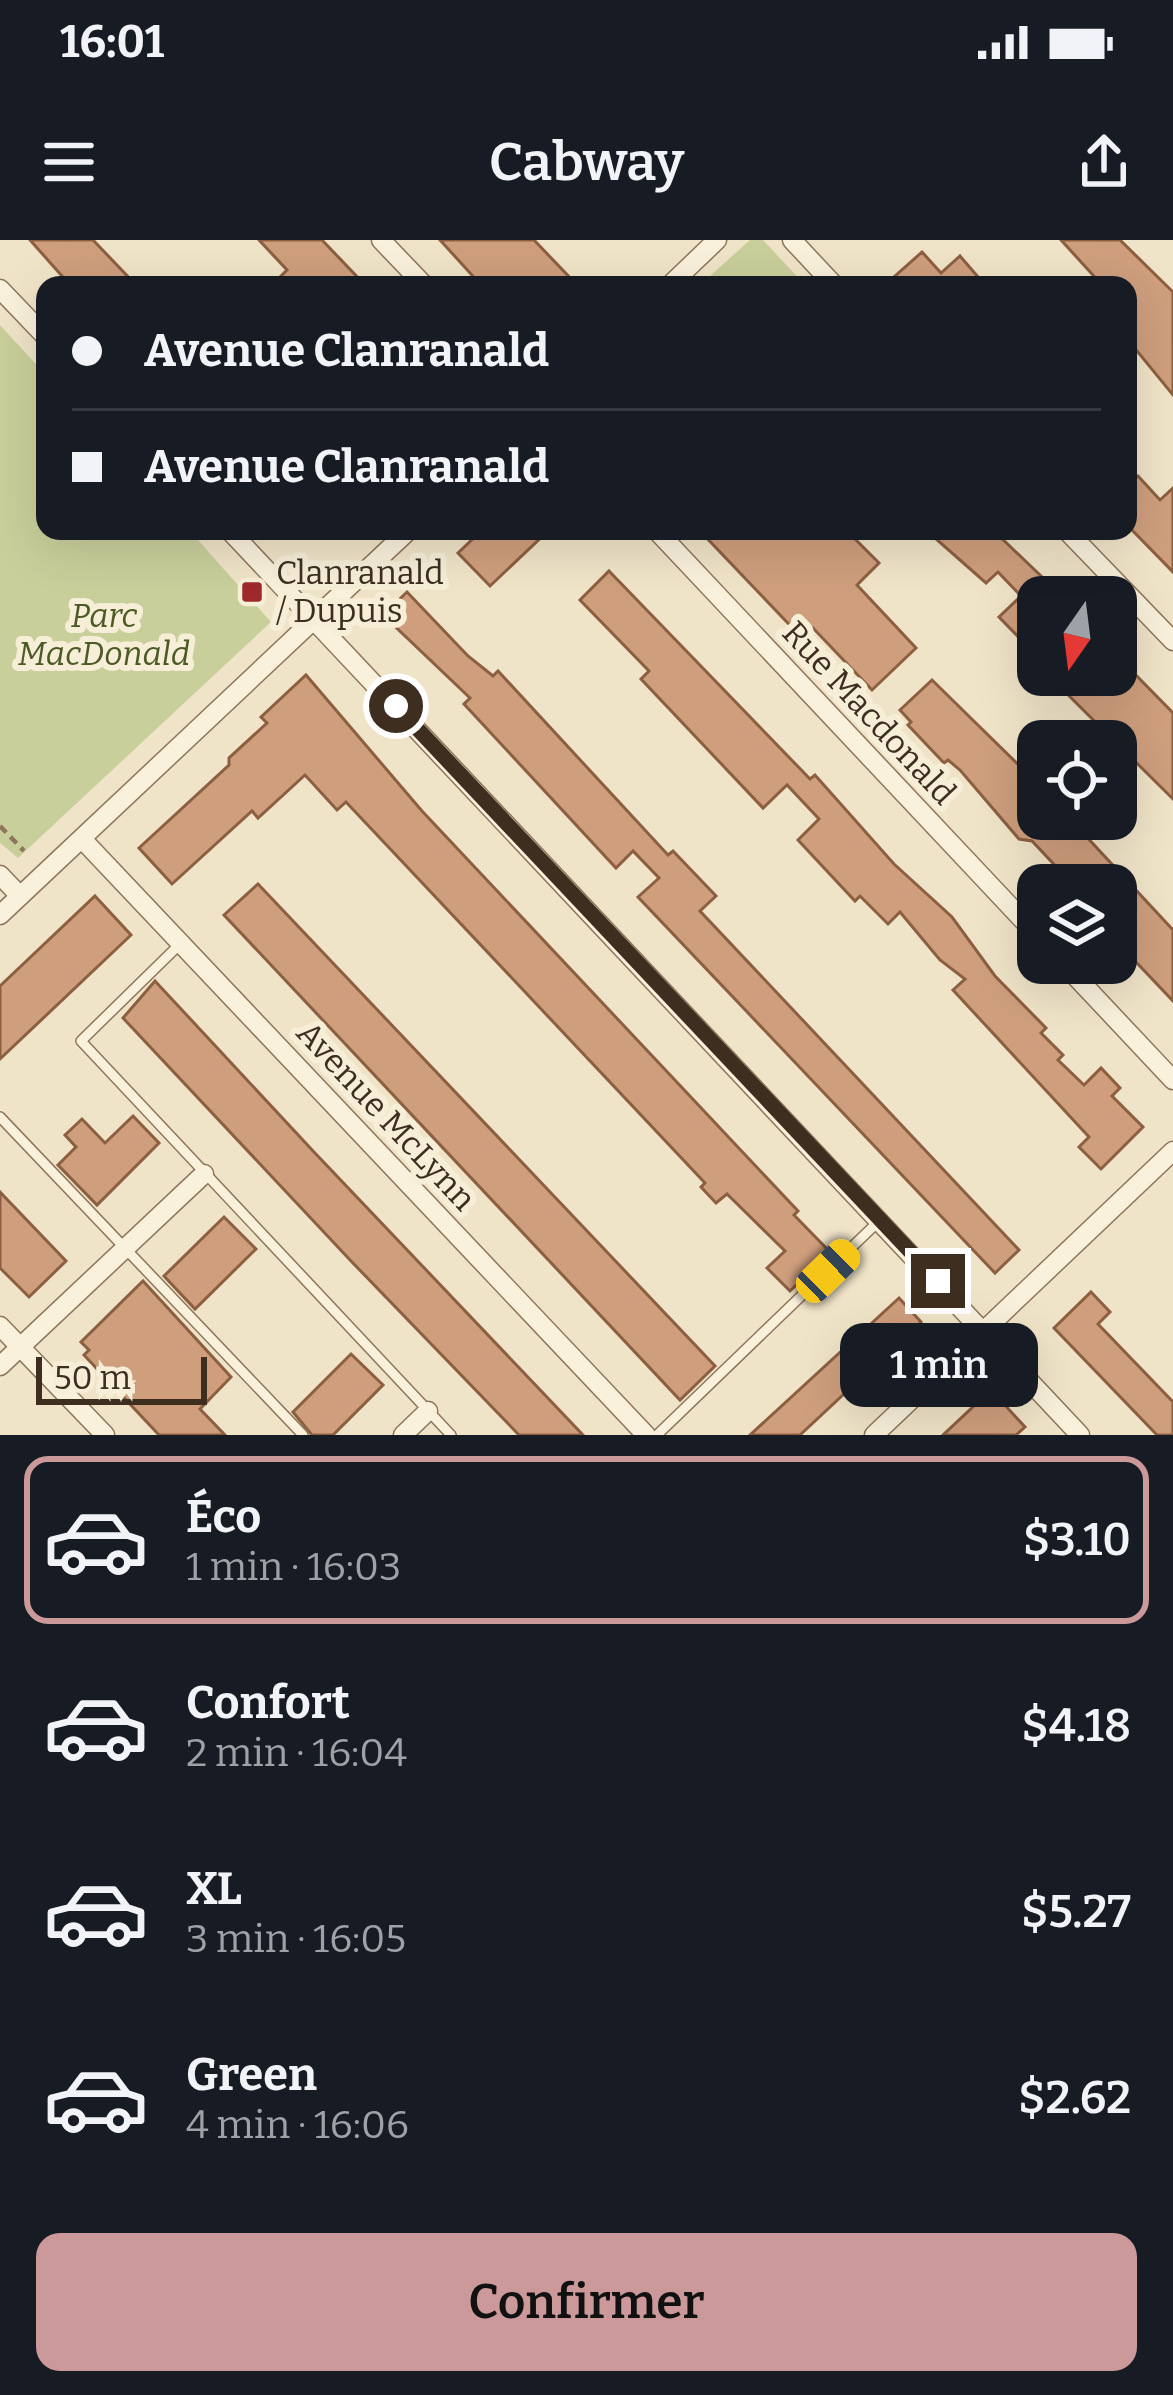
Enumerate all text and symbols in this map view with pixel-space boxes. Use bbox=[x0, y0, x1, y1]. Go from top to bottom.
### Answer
text: 16:01 bbox=[60, 15, 164, 69]
icon: menu bbox=[36, 129, 102, 195]
icon: share bbox=[1071, 129, 1137, 195]
text: Cabway bbox=[489, 130, 684, 194]
text: Avenue Clanranald bbox=[144, 324, 549, 378]
text: Avenue Clanranald bbox=[144, 440, 549, 494]
place label: Clanranald / Dupuis bbox=[276, 553, 444, 631]
north arrow bbox=[1017, 576, 1137, 696]
map controls bbox=[1017, 576, 1137, 984]
marker: Clanranald / Dupuis bbox=[239, 579, 265, 605]
park label: Parc MacDonald bbox=[18, 596, 190, 674]
street label: Rue Macdonald bbox=[774, 613, 964, 813]
route start bbox=[369, 679, 423, 733]
button: locate bbox=[1017, 720, 1137, 840]
button: layers bbox=[1017, 864, 1137, 984]
street label: Avenue McLynn bbox=[288, 1013, 484, 1219]
car bbox=[790, 1233, 866, 1309]
route end bbox=[911, 1254, 965, 1308]
callout: 1 min bbox=[839, 1323, 1037, 1407]
text: 1 min bbox=[890, 1342, 988, 1388]
scale bar bbox=[36, 1351, 207, 1404]
text: 50 m bbox=[54, 1358, 131, 1398]
icon: car bbox=[42, 1486, 150, 1594]
text: Éco bbox=[186, 1490, 261, 1544]
text: $3.10 bbox=[1023, 1513, 1131, 1567]
text: 1 min · 16:03 bbox=[186, 1544, 401, 1590]
icon: car bbox=[42, 1672, 150, 1780]
text: Confort bbox=[186, 1676, 350, 1730]
text: $4.18 bbox=[1021, 1699, 1131, 1753]
text: 2 min · 16:04 bbox=[186, 1730, 407, 1776]
icon: car bbox=[42, 1858, 150, 1966]
text: XL bbox=[186, 1862, 242, 1916]
text: $5.27 bbox=[1021, 1885, 1131, 1939]
text: 3 min · 16:05 bbox=[186, 1916, 406, 1962]
icon: car bbox=[42, 2044, 150, 2152]
text: Green bbox=[186, 2048, 317, 2102]
text: $2.62 bbox=[1018, 2071, 1131, 2125]
text: 4 min · 16:06 bbox=[186, 2102, 409, 2148]
button: Confirmer bbox=[36, 2233, 1137, 2371]

